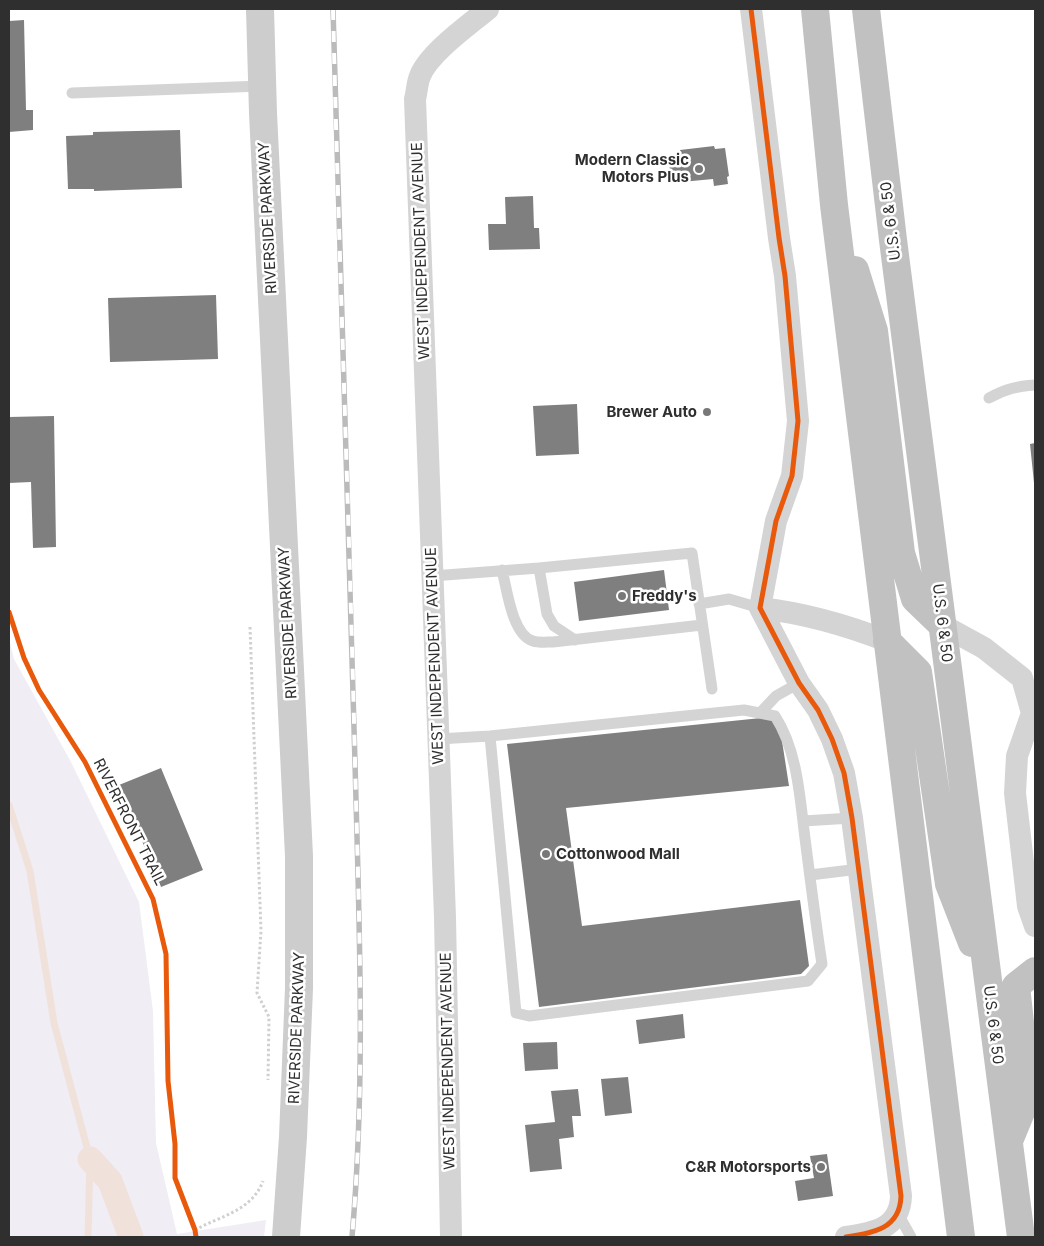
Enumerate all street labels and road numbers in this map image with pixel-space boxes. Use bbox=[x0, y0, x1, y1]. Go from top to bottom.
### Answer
street label: RIVERSIDE PARKWAY bbox=[255, 141, 281, 295]
street label: WEST INDEPENDENT AVENUE bbox=[408, 142, 434, 360]
street label: U.S. 6 & 50 bbox=[877, 181, 905, 261]
street label: RIVERSIDE PARKWAY bbox=[275, 546, 301, 700]
street label: WEST INDEPENDENT AVENUE bbox=[422, 547, 448, 765]
street label: U.S. 6 & 50 bbox=[928, 583, 956, 663]
street label: RIVERFRONT TRAIL bbox=[89, 756, 169, 888]
street label: RIVERSIDE PARKWAY bbox=[285, 952, 309, 1104]
street label: WEST INDEPENDENT AVENUE bbox=[437, 952, 459, 1170]
street label: U.S. 6 & 50 bbox=[979, 985, 1007, 1065]

